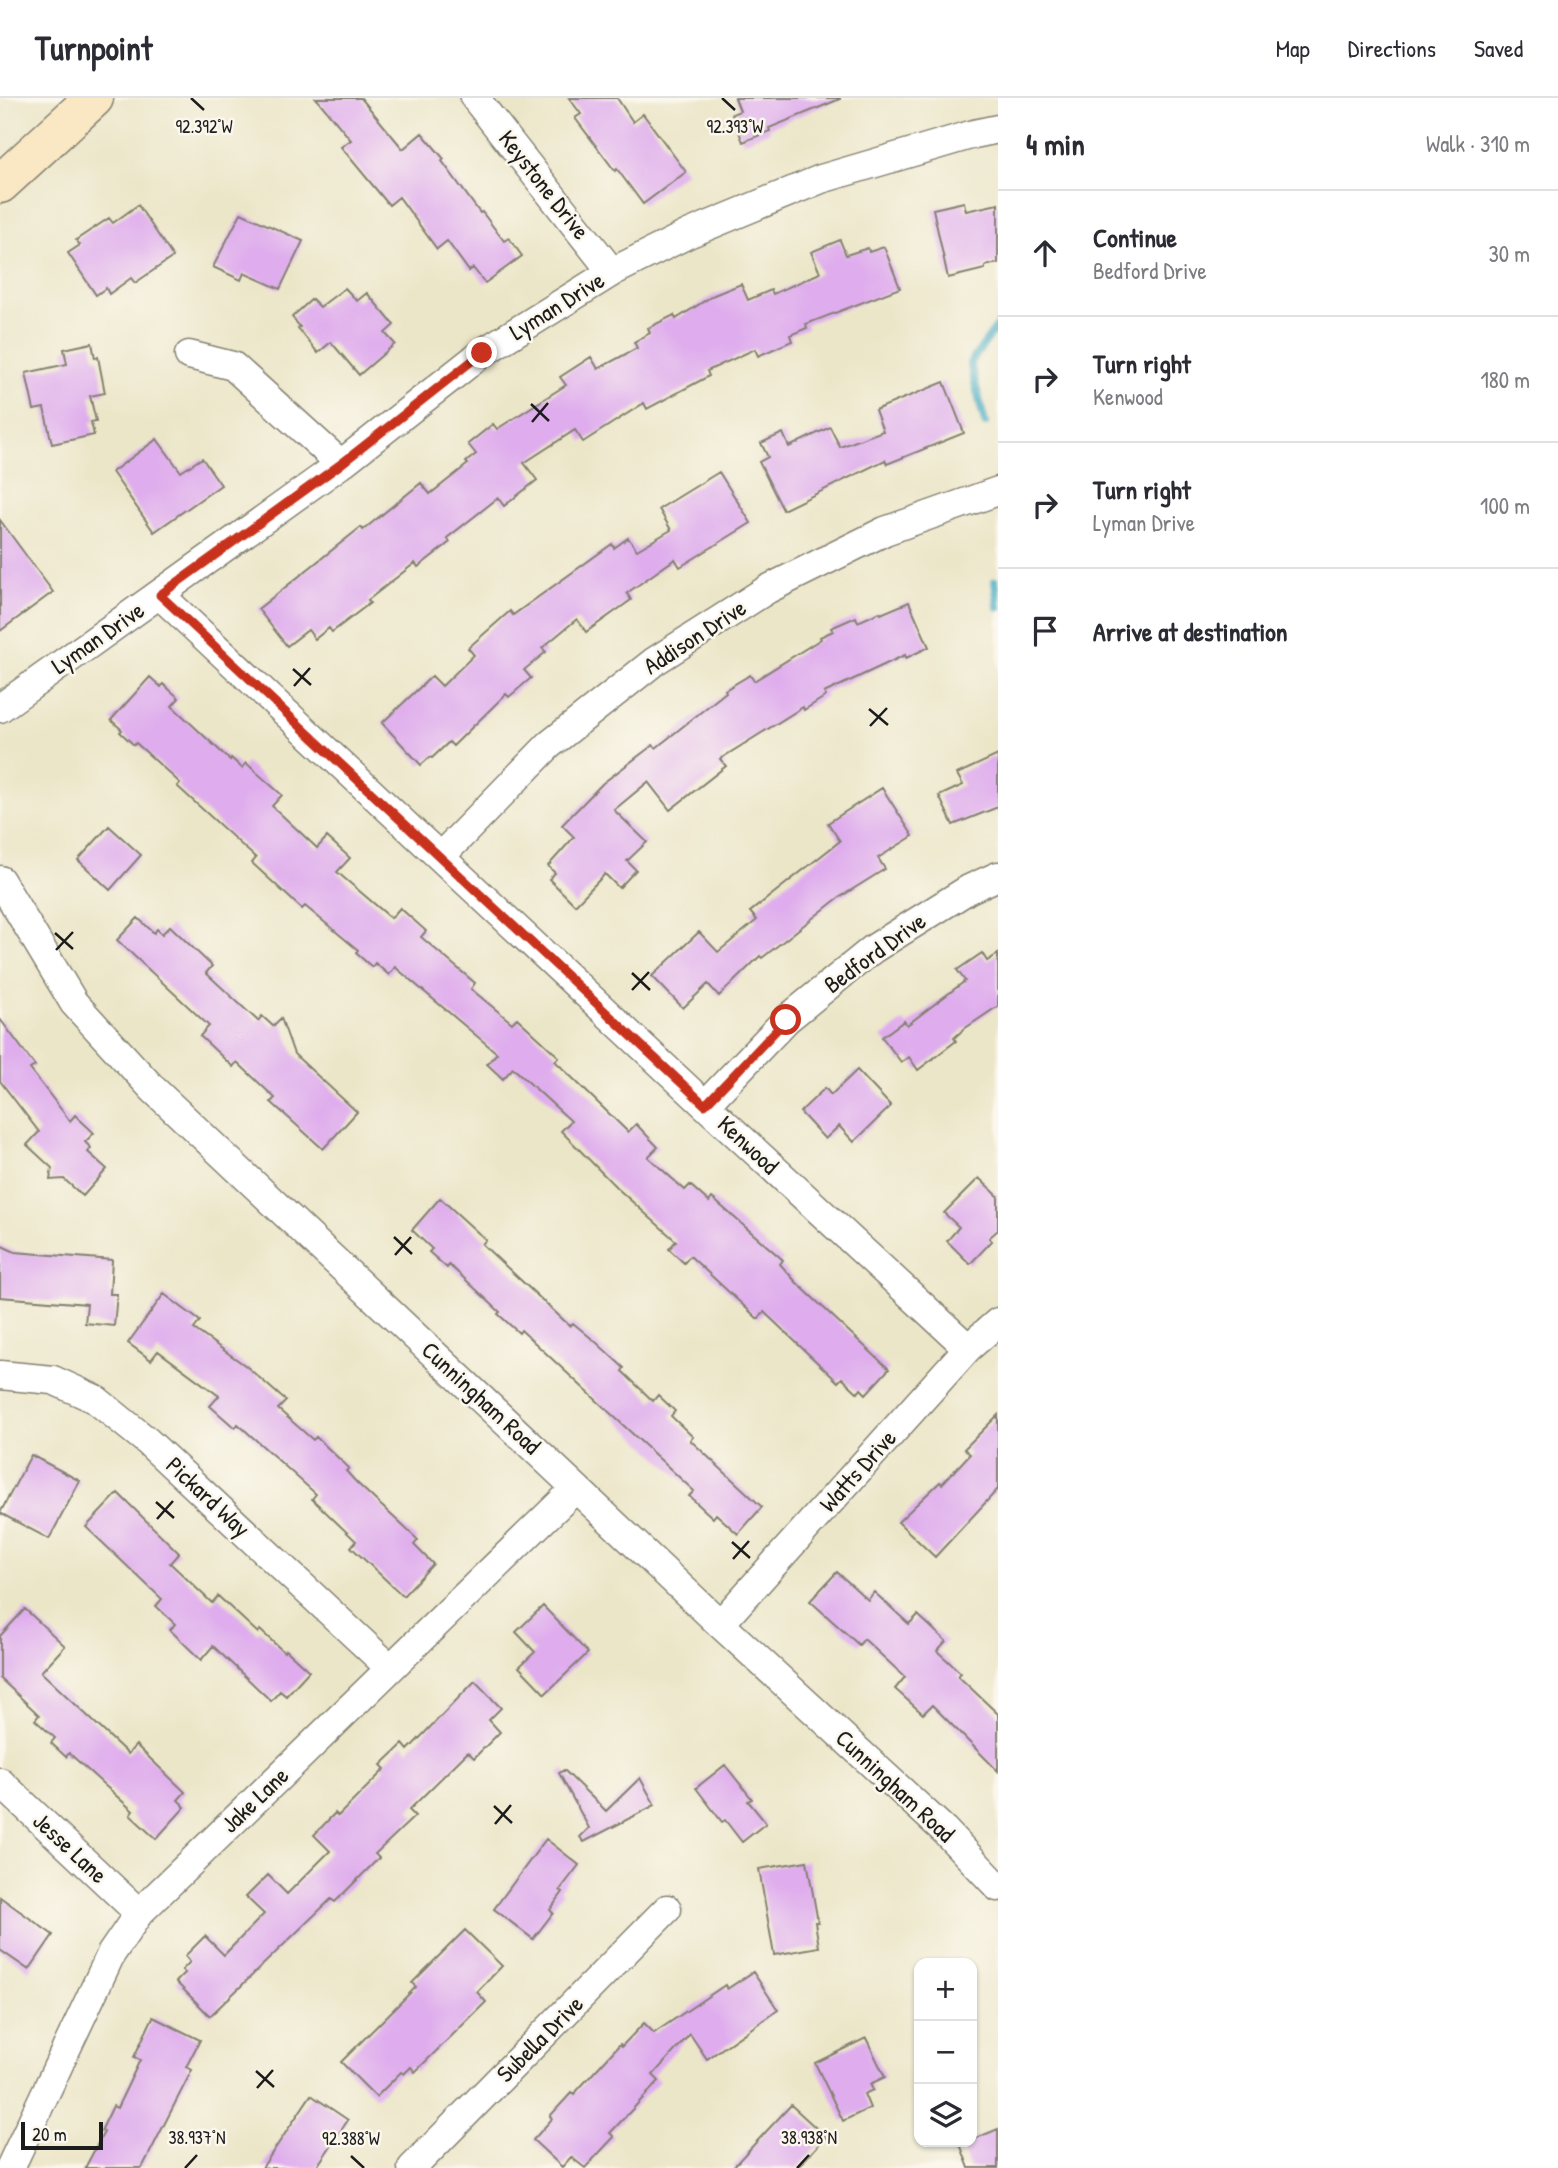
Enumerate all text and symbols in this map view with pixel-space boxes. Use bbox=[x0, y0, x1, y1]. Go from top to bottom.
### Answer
text: Turnpoint bbox=[35, 26, 152, 70]
text: Map bbox=[1276, 32, 1310, 64]
text: Directions bbox=[1348, 32, 1436, 64]
text: Saved bbox=[1474, 32, 1523, 64]
text: 92.392°W bbox=[175, 114, 233, 139]
text: 92.393°W bbox=[707, 114, 763, 139]
street label: Keystone Drive bbox=[492, 123, 598, 246]
text: 4 min bbox=[1026, 124, 1085, 164]
text: Walk · 310 m bbox=[1426, 128, 1530, 159]
text: Continue bbox=[1093, 220, 1177, 255]
icon: ahead bbox=[1026, 234, 1064, 272]
text: 30 m bbox=[1488, 238, 1530, 269]
text: Bedford Drive bbox=[1093, 255, 1207, 286]
street label: Lyman Drive bbox=[503, 263, 610, 347]
route end bbox=[466, 337, 497, 368]
text: Turn right bbox=[1093, 346, 1191, 381]
icon: right bbox=[1026, 360, 1064, 398]
text: 180 m bbox=[1480, 364, 1530, 395]
text: Kenwood bbox=[1093, 381, 1163, 412]
text: Turn right bbox=[1093, 472, 1191, 507]
icon: right bbox=[1026, 486, 1064, 524]
text: 100 m bbox=[1480, 490, 1530, 521]
text: Lyman Drive bbox=[1093, 507, 1195, 538]
street label: Addison Drive bbox=[637, 591, 752, 681]
street label: Lyman Drive bbox=[45, 593, 151, 681]
icon: arrive bbox=[1026, 612, 1064, 650]
text: Arrive at destination bbox=[1093, 614, 1288, 649]
street label: Bedford Drive bbox=[817, 904, 932, 1000]
route start bbox=[770, 1004, 801, 1035]
street label: Kenwood bbox=[711, 1108, 786, 1181]
street label: Cunningham Road bbox=[415, 1334, 548, 1461]
street label: Watts Drive bbox=[812, 1422, 903, 1518]
street label: Pickard Way bbox=[160, 1449, 258, 1543]
street label: Cunningham Road bbox=[829, 1722, 962, 1849]
street label: Jake Lane bbox=[214, 1759, 295, 1839]
street label: Jesse Lane bbox=[27, 1805, 115, 1890]
map controls bbox=[914, 1958, 977, 2147]
button: + bbox=[914, 1958, 977, 2021]
street label: Subella Drive bbox=[489, 1988, 590, 2089]
button: − bbox=[914, 2021, 977, 2084]
button: layers bbox=[914, 2084, 977, 2147]
scale bar bbox=[21, 2119, 103, 2151]
text: 20 m bbox=[32, 2121, 67, 2147]
text: 38.937°N bbox=[168, 2125, 226, 2150]
text: 38.938°N bbox=[781, 2125, 837, 2150]
text: 92.388°W bbox=[322, 2126, 380, 2151]

